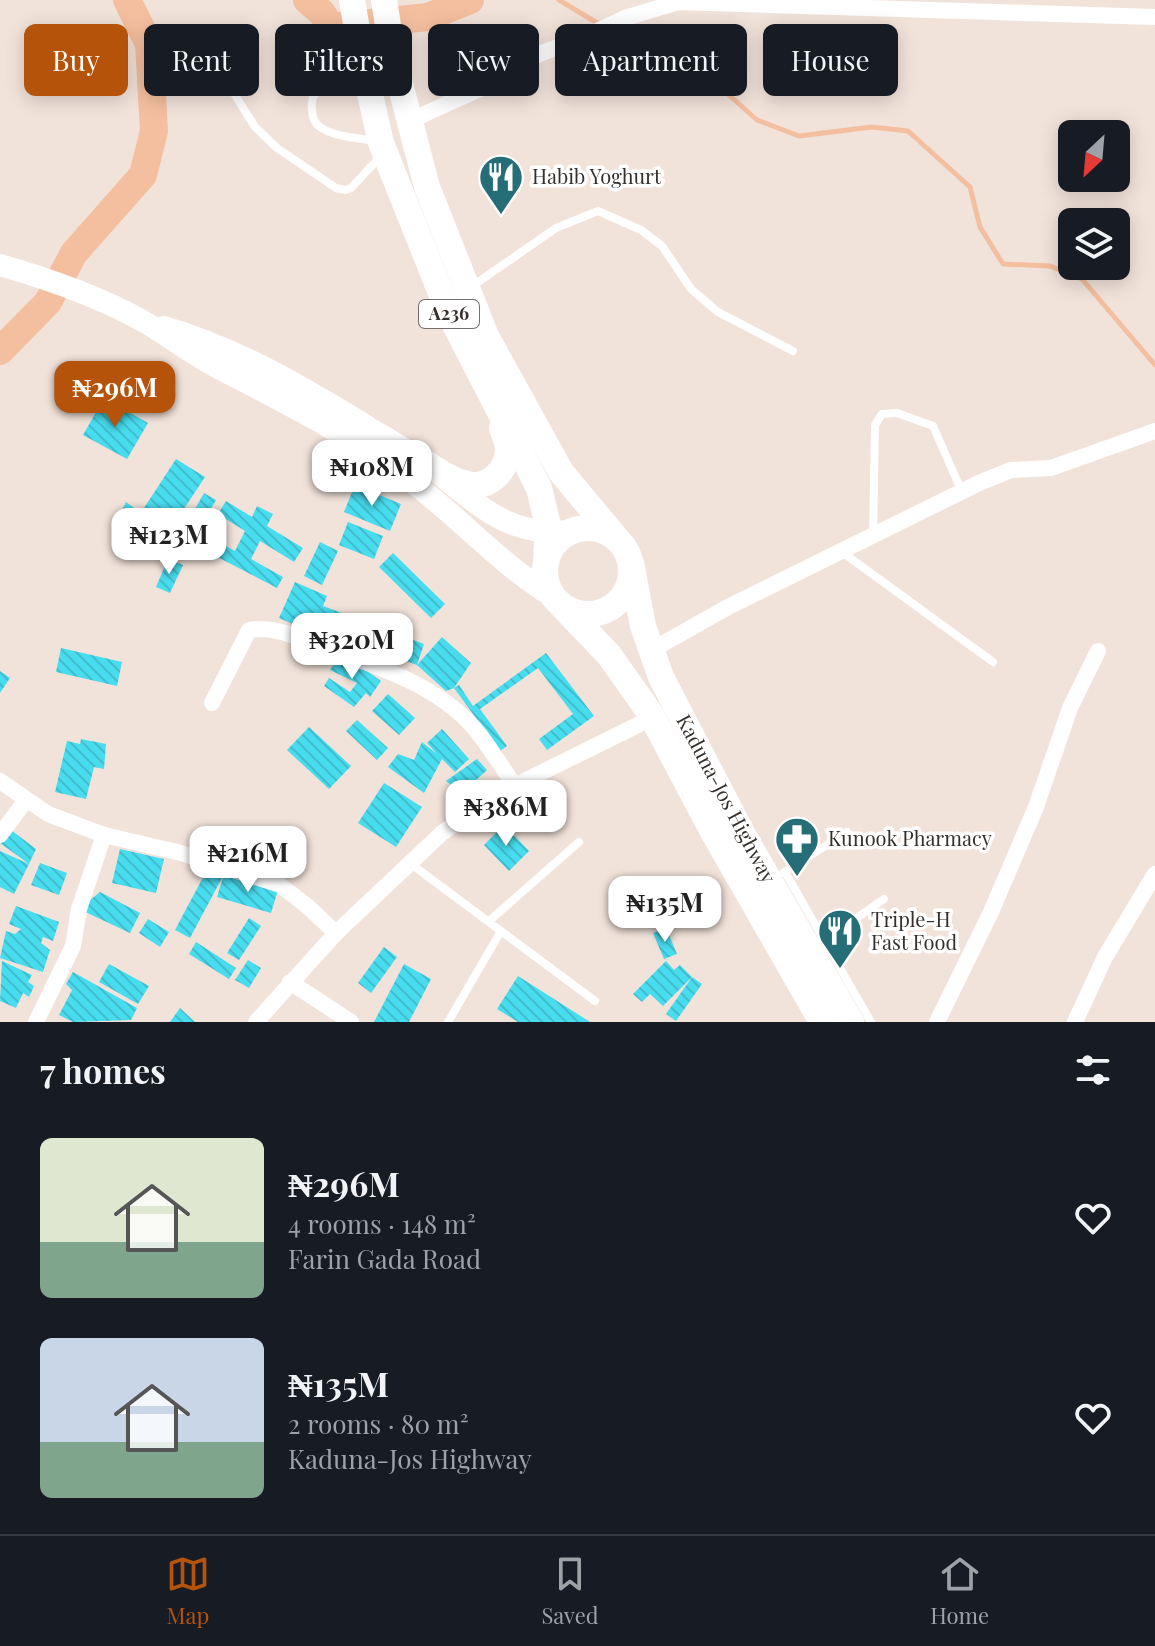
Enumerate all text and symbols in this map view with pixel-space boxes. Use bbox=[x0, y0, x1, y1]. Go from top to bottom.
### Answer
chip: Buy bbox=[24, 24, 128, 96]
chip: Rent bbox=[144, 24, 259, 96]
chip: Filters bbox=[275, 24, 412, 96]
chip: New bbox=[428, 24, 539, 96]
chip: Apartment bbox=[555, 24, 747, 96]
chip: House bbox=[763, 24, 898, 96]
north arrow bbox=[1058, 120, 1130, 192]
map controls bbox=[1058, 120, 1130, 280]
restaurant icon: Habib Yoghurt bbox=[477, 153, 525, 216]
place label: Habib Yoghurt bbox=[532, 162, 662, 189]
button: layers bbox=[1058, 208, 1130, 280]
road number: A236 bbox=[419, 300, 479, 328]
pin: ₦296M bbox=[59, 361, 171, 429]
text: ₦296M bbox=[72, 369, 158, 404]
pin: ₦108M bbox=[316, 440, 428, 508]
text: ₦108M bbox=[330, 448, 414, 483]
pin: ₦123M bbox=[113, 508, 225, 576]
text: ₦123M bbox=[129, 516, 209, 551]
pin: ₦320M bbox=[296, 613, 408, 681]
text: ₦320M bbox=[309, 621, 395, 656]
street label: Kaduna-Jos Highway bbox=[671, 709, 783, 887]
pin: ₦386M bbox=[450, 780, 562, 848]
text: ₦386M bbox=[464, 788, 548, 823]
pharmacy icon: Kunook Pharmacy bbox=[773, 815, 821, 878]
place label: Kunook Pharmacy bbox=[828, 824, 992, 851]
pin: ₦216M bbox=[192, 826, 304, 894]
text: ₦216M bbox=[207, 834, 289, 869]
pin: ₦135M bbox=[609, 876, 721, 944]
text: ₦135M bbox=[626, 884, 704, 919]
place label: Triple-H Fast Food bbox=[871, 905, 958, 955]
restaurant icon: Triple-H Fast Food bbox=[816, 907, 864, 970]
text: 7 homes bbox=[40, 1047, 166, 1093]
icon: filters bbox=[1071, 1048, 1115, 1092]
text: ₦296M bbox=[288, 1160, 400, 1206]
icon: home bbox=[104, 1170, 200, 1266]
icon: heart bbox=[1071, 1196, 1115, 1240]
text: 4 rooms · 148 m² bbox=[288, 1206, 476, 1241]
text: Farin Gada Road bbox=[288, 1241, 481, 1276]
text: ₦135M bbox=[288, 1360, 389, 1406]
icon: home bbox=[104, 1370, 200, 1466]
icon: heart bbox=[1071, 1396, 1115, 1440]
text: 2 rooms · 80 m² bbox=[288, 1406, 468, 1441]
text: Kaduna-Jos Highway bbox=[288, 1441, 532, 1476]
tab: Map bbox=[166, 1552, 210, 1630]
tab: Saved bbox=[541, 1552, 599, 1630]
tab: Home bbox=[930, 1552, 989, 1630]

